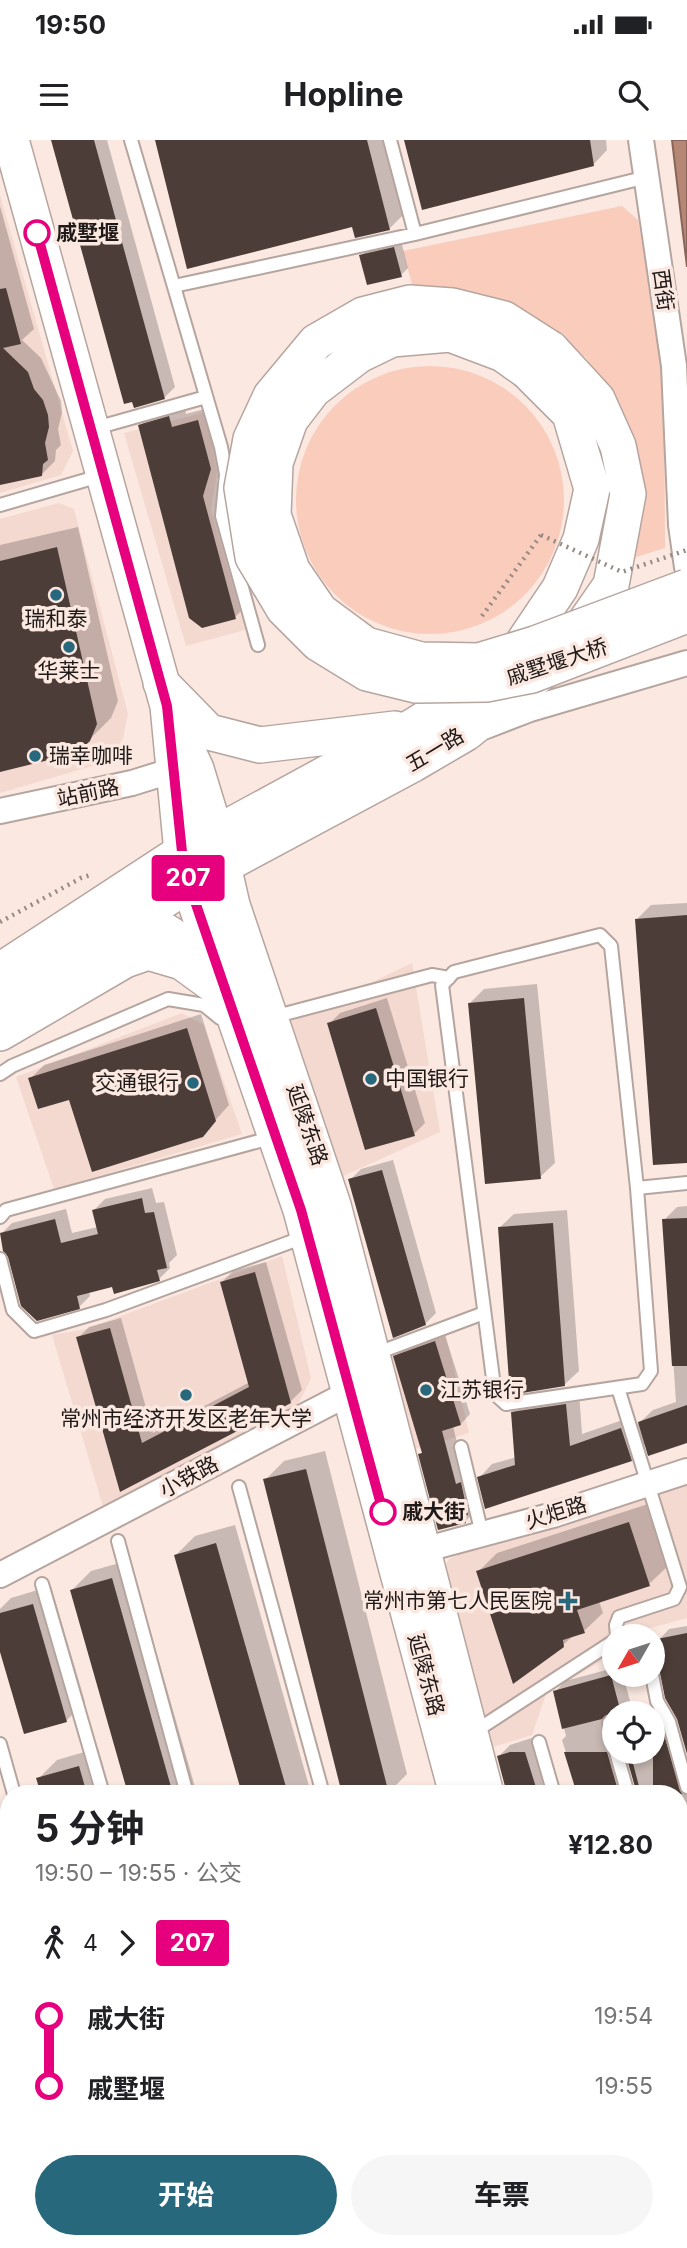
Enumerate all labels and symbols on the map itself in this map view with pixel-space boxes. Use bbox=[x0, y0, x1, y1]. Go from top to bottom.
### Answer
marker: 戚墅堰 bbox=[24, 220, 50, 246]
place label: 戚墅堰 bbox=[56, 220, 119, 245]
street label: 西街 bbox=[648, 267, 679, 312]
marker: 瑞和泰 bbox=[48, 587, 64, 603]
place label: 瑞和泰 bbox=[25, 606, 88, 631]
street label: 戚墅堰大桥 bbox=[503, 633, 611, 690]
marker: 华莱士 bbox=[61, 639, 77, 655]
place label: 华莱士 bbox=[38, 658, 101, 683]
street label: 五一路 bbox=[401, 723, 468, 777]
place label: 瑞幸咖啡 bbox=[49, 743, 133, 768]
marker: 瑞幸咖啡 bbox=[27, 748, 43, 764]
street label: 站前路 bbox=[54, 774, 121, 811]
line badge: 207 bbox=[148, 855, 228, 901]
place label: 中国银行 bbox=[385, 1066, 469, 1091]
place label: 交通银行 bbox=[95, 1070, 179, 1095]
marker: 中国银行 bbox=[363, 1071, 379, 1087]
marker: 交通银行 bbox=[185, 1075, 201, 1091]
street label: 延陵东路 bbox=[282, 1081, 333, 1169]
place label: 江苏银行 bbox=[440, 1377, 524, 1402]
marker: 江苏银行 bbox=[418, 1382, 434, 1398]
marker: 常州市经济开发区老年大学 bbox=[178, 1387, 194, 1403]
place label: 常州市经济开发区老年大学 bbox=[60, 1406, 312, 1431]
street label: 小铁路 bbox=[155, 1451, 222, 1502]
street label: 火炬路 bbox=[522, 1491, 590, 1534]
marker: 戚大街 bbox=[370, 1499, 396, 1525]
place label: 戚大街 bbox=[402, 1499, 465, 1524]
place label: 常州市第七人民医院 bbox=[363, 1588, 552, 1613]
marker: 常州市第七人民医院 bbox=[558, 1591, 578, 1611]
north arrow bbox=[602, 1624, 665, 1687]
street label: 延陵东路 bbox=[404, 1631, 449, 1719]

